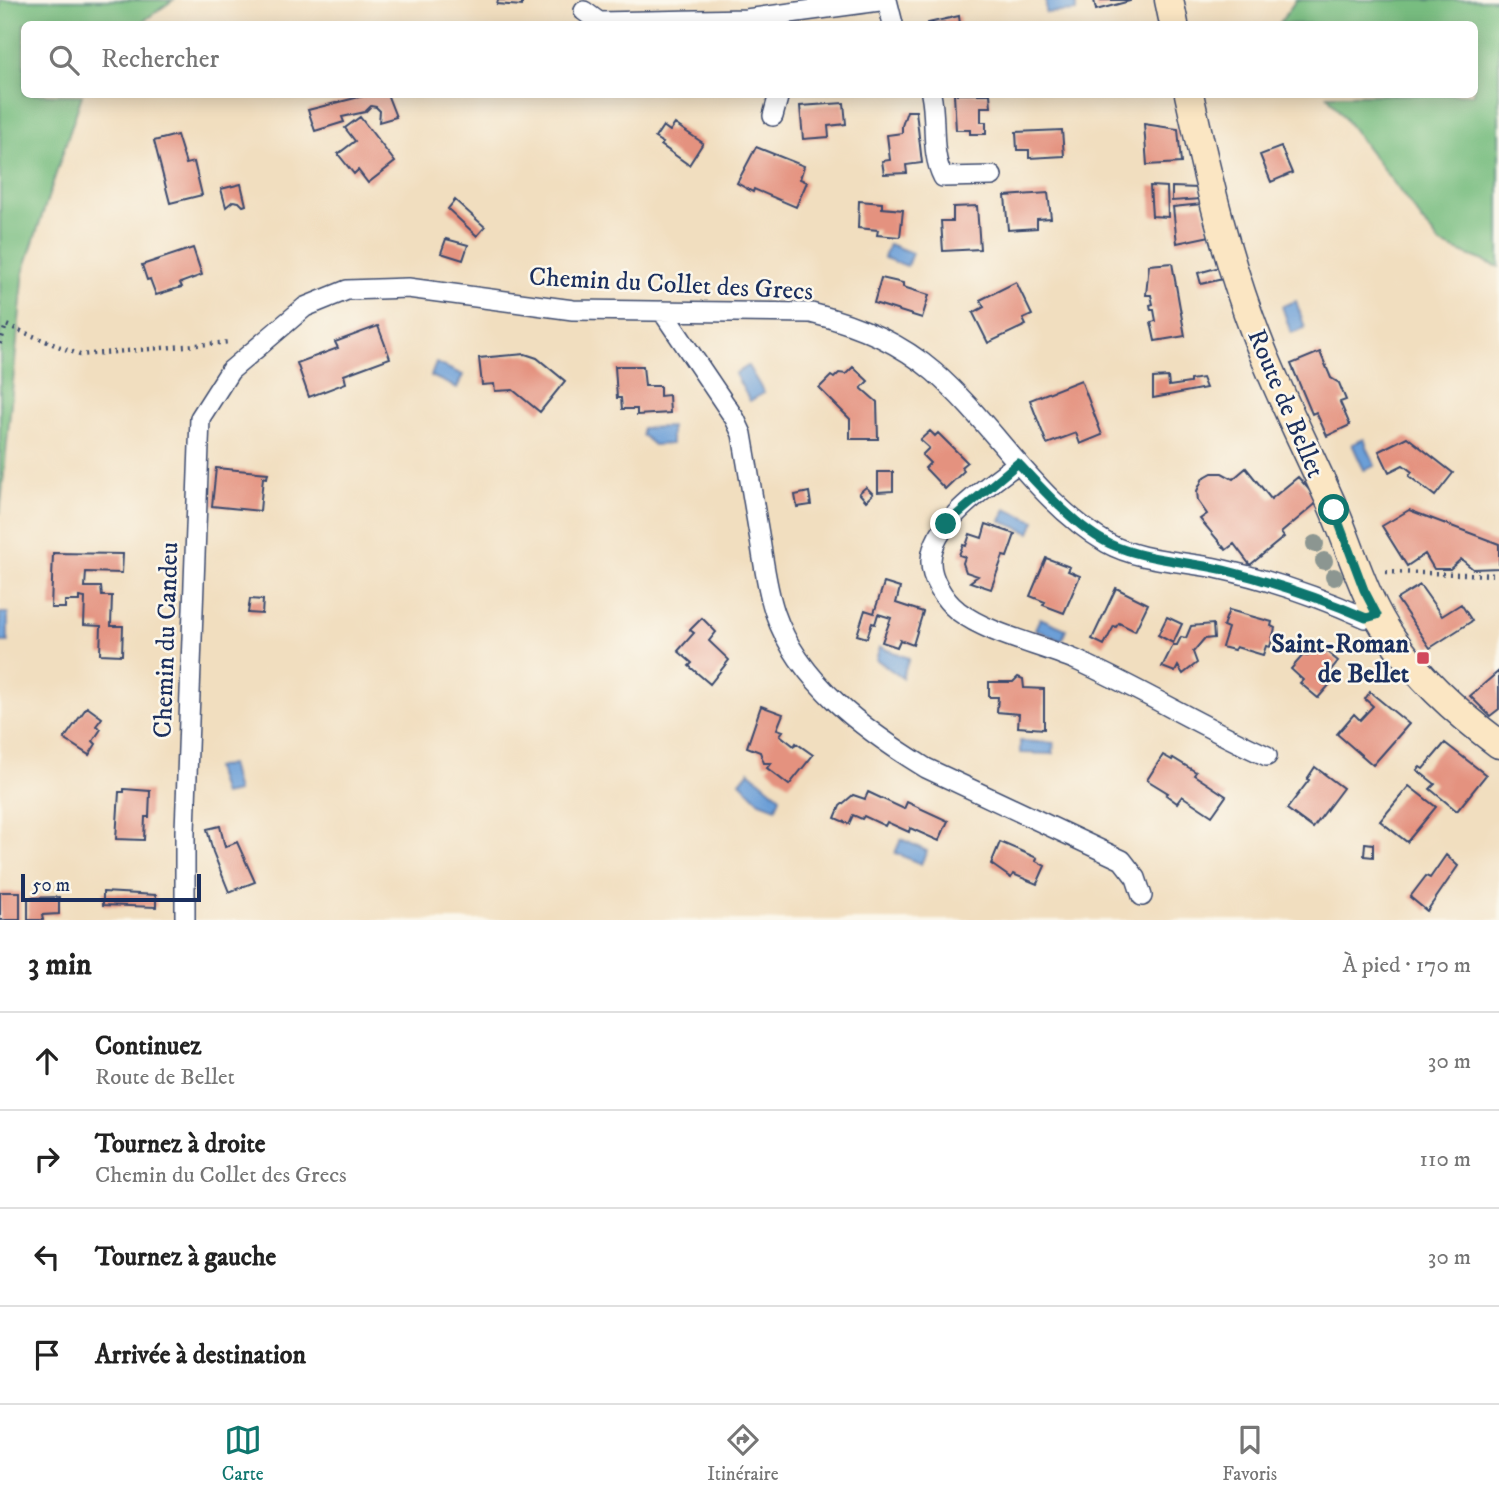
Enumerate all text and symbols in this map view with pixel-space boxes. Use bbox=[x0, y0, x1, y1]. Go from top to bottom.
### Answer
search box bbox=[21, 21, 1478, 98]
icon: search bbox=[45, 41, 83, 79]
text: Rechercher bbox=[101, 43, 219, 76]
street label: Chemin du Collet des Grecs bbox=[528, 261, 814, 308]
street label: Route de Bellet bbox=[1240, 324, 1332, 483]
route start bbox=[1318, 494, 1349, 525]
route end bbox=[930, 508, 961, 539]
street label: Chemin du Candeu bbox=[147, 541, 186, 739]
place label: Saint-Roman de Bellet bbox=[1271, 628, 1410, 691]
marker: Saint-Roman de Bellet bbox=[1415, 650, 1431, 666]
scale bar bbox=[21, 871, 201, 903]
text: 50 m bbox=[32, 874, 70, 897]
text: 3 min bbox=[28, 947, 92, 984]
text: À pied · 170 m bbox=[1342, 951, 1471, 980]
text: Continuez bbox=[95, 1030, 201, 1063]
icon: ahead bbox=[28, 1042, 66, 1080]
text: 30 m bbox=[1428, 1047, 1471, 1076]
text: Route de Bellet bbox=[95, 1063, 235, 1092]
text: Tournez à droite bbox=[95, 1128, 266, 1161]
icon: right bbox=[28, 1140, 66, 1178]
text: 110 m bbox=[1420, 1145, 1471, 1174]
text: Chemin du Collet des Grecs bbox=[95, 1161, 347, 1190]
icon: left bbox=[28, 1238, 66, 1276]
text: Tournez à gauche bbox=[95, 1241, 276, 1274]
text: 30 m bbox=[1428, 1243, 1471, 1272]
icon: arrive bbox=[28, 1336, 66, 1374]
text: Arrivée à destination bbox=[95, 1339, 306, 1372]
tab: Carte bbox=[222, 1421, 264, 1486]
tab: Itinéraire bbox=[707, 1421, 779, 1486]
tab: Favoris bbox=[1222, 1421, 1277, 1486]

